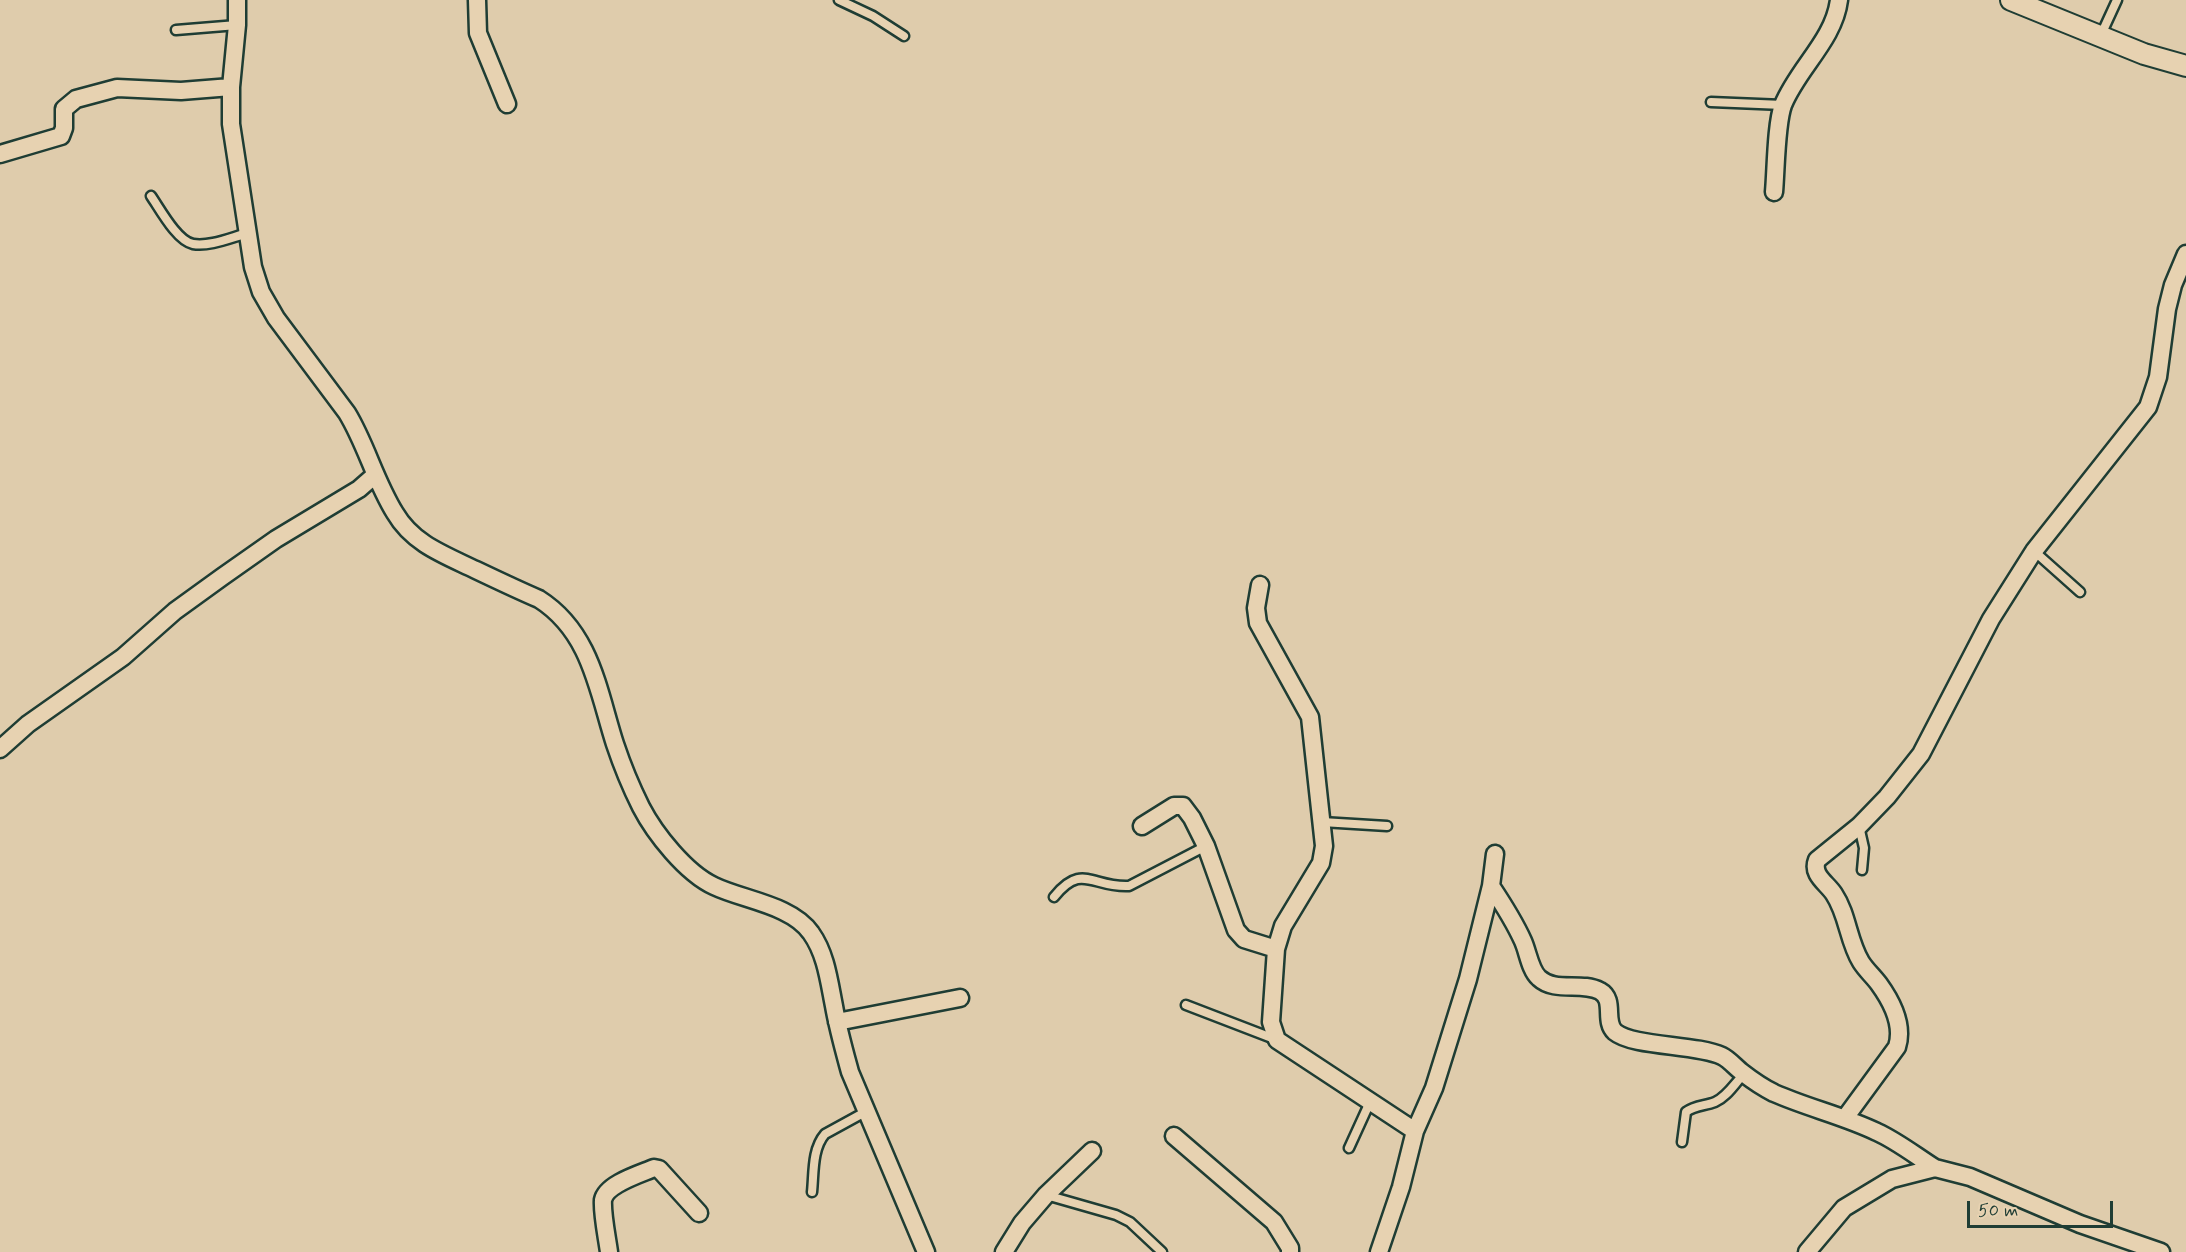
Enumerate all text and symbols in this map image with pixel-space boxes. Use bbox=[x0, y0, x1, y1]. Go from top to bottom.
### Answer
scale bar bbox=[1970, 1189, 2116, 1227]
text: 50 m bbox=[1978, 1199, 2018, 1223]

